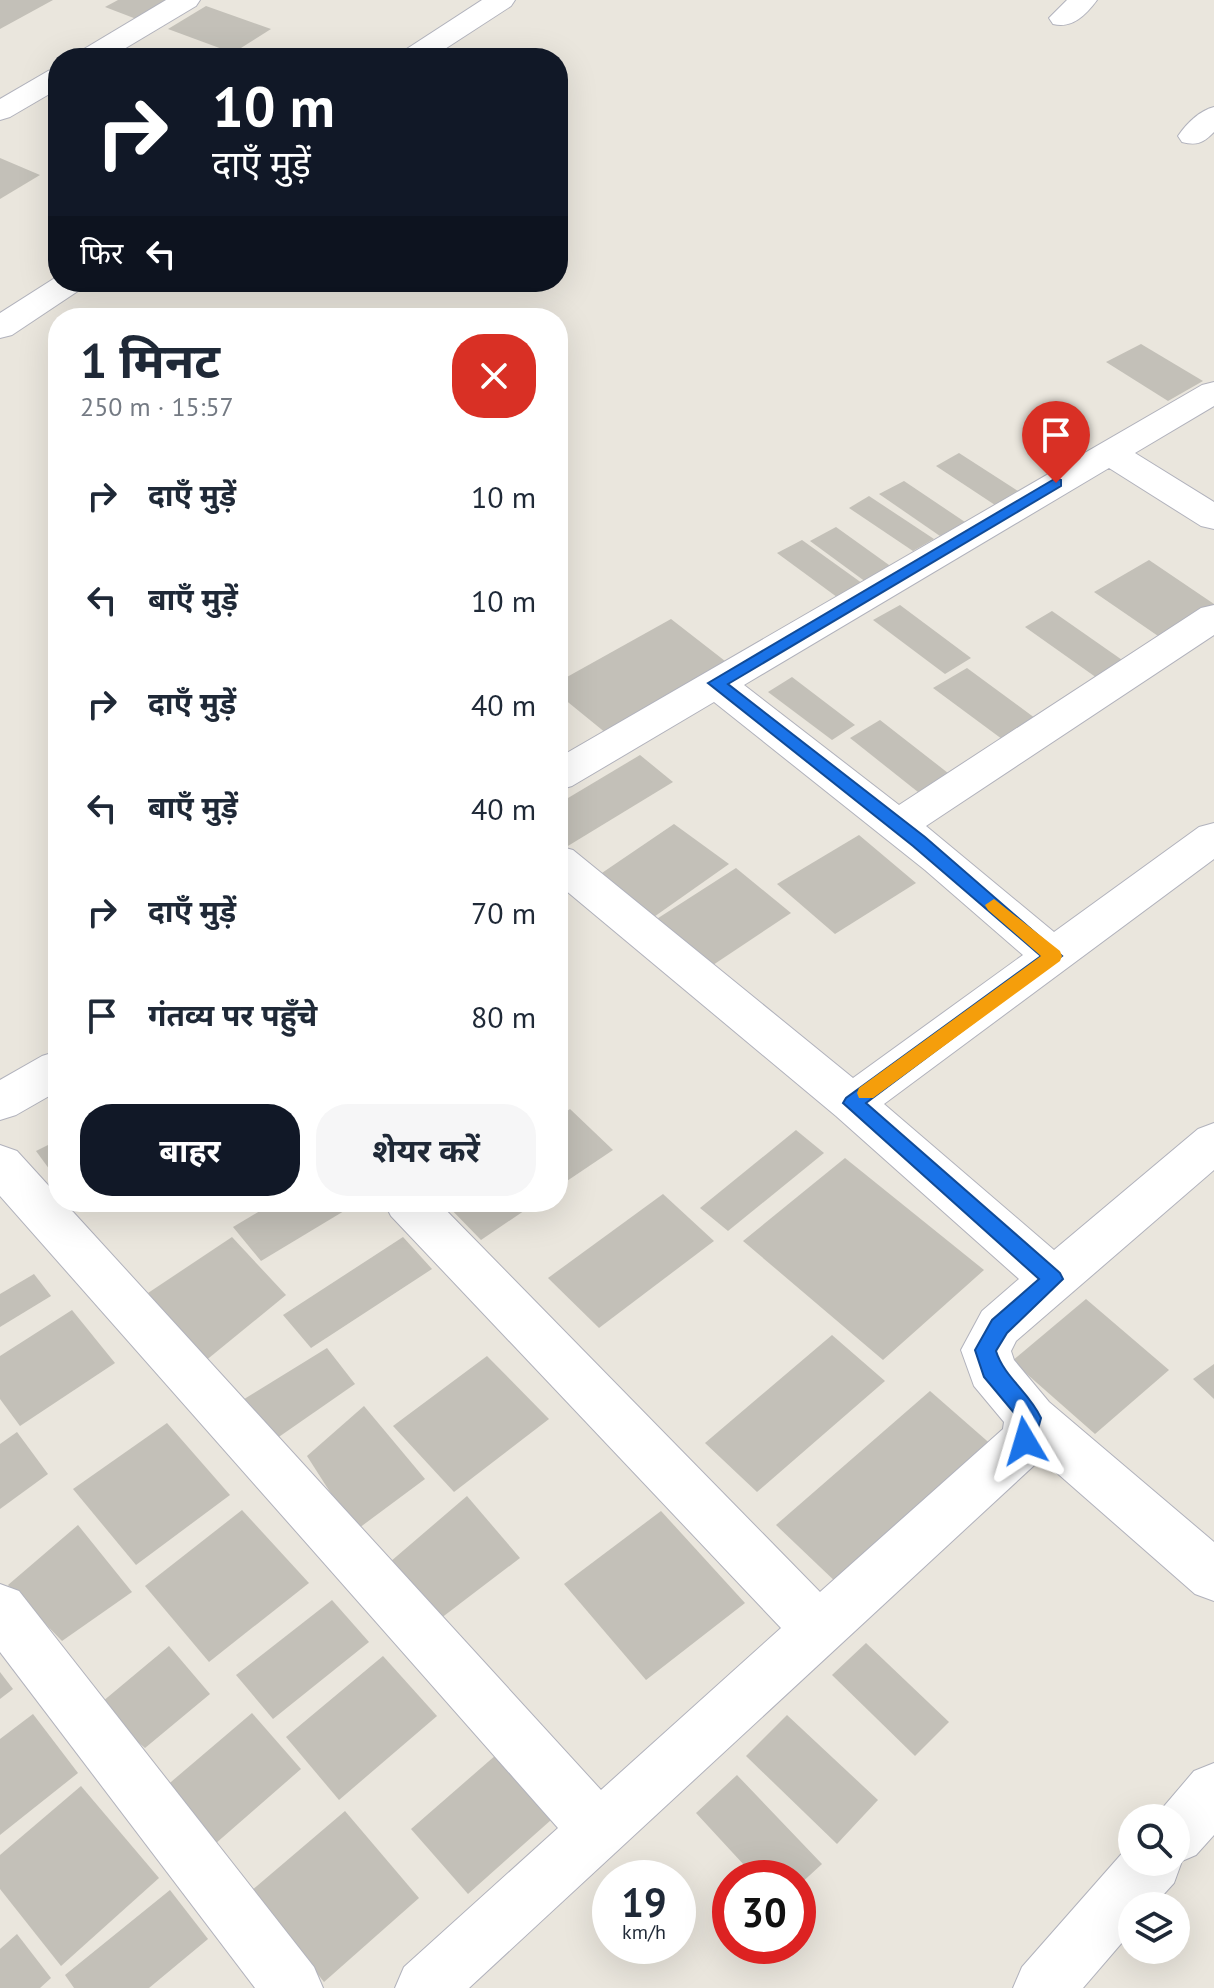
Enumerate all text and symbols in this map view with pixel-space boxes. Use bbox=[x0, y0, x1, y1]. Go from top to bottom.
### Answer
text: 10 m bbox=[212, 70, 335, 142]
icon: right bbox=[80, 80, 184, 184]
text: दाएँ मुड़ें bbox=[212, 140, 311, 187]
icon: left bbox=[139, 232, 183, 276]
text: फिर bbox=[80, 233, 123, 272]
text: 1 मिनट bbox=[80, 329, 220, 391]
button: close bbox=[452, 334, 536, 418]
text: 250 m · 15:57 bbox=[80, 390, 234, 423]
pin bbox=[1022, 401, 1090, 483]
icon: arrive bbox=[1034, 413, 1078, 457]
icon: right bbox=[80, 474, 124, 518]
text: दाएँ मुड़ें bbox=[148, 475, 236, 514]
text: 10 m bbox=[471, 477, 536, 516]
icon: left bbox=[80, 578, 124, 622]
text: बाएँ मुड़ें bbox=[148, 579, 238, 618]
text: 10 m bbox=[471, 581, 536, 620]
icon: right bbox=[80, 682, 124, 726]
text: दाएँ मुड़ें bbox=[148, 683, 236, 722]
text: 40 m bbox=[471, 685, 536, 724]
icon: left bbox=[80, 786, 124, 830]
text: बाएँ मुड़ें bbox=[148, 787, 238, 826]
text: 40 m bbox=[471, 789, 536, 828]
icon: right bbox=[80, 890, 124, 934]
text: दाएँ मुड़ें bbox=[148, 891, 236, 930]
text: 70 m bbox=[471, 893, 536, 932]
icon: arrive bbox=[80, 994, 124, 1038]
text: गंतव्य पर पहुँचे bbox=[148, 995, 317, 1034]
text: 80 m bbox=[471, 997, 536, 1036]
button: बाहर bbox=[80, 1104, 300, 1196]
button: शेयर करें bbox=[316, 1104, 536, 1196]
position arrow bbox=[983, 1399, 1067, 1483]
map controls bbox=[1118, 1804, 1190, 1964]
button: search bbox=[1118, 1804, 1190, 1876]
speed limit sign: 30 bbox=[712, 1860, 816, 1964]
text: 19 bbox=[621, 1876, 667, 1928]
button: layers bbox=[1118, 1892, 1190, 1964]
text: km/h bbox=[622, 1919, 666, 1945]

